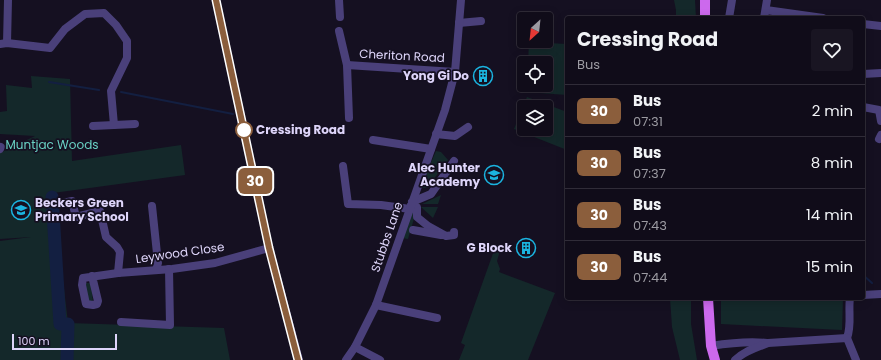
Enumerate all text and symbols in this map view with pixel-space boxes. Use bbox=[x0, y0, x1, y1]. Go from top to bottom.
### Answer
north arrow bbox=[517, 12, 553, 48]
map controls bbox=[517, 12, 553, 136]
text: Cressing Road bbox=[577, 26, 718, 53]
button: heart bbox=[811, 29, 853, 71]
street label: Cheriton Road bbox=[359, 45, 445, 66]
text: Bus bbox=[577, 55, 600, 74]
button: locate bbox=[517, 56, 553, 92]
building icon: Yong Gi Do bbox=[472, 65, 494, 87]
place label: Yong Gi Do bbox=[403, 67, 469, 84]
text: Bus bbox=[633, 90, 661, 111]
button: layers bbox=[517, 100, 553, 136]
text: 2 min bbox=[812, 100, 853, 121]
text: 30 bbox=[590, 101, 608, 121]
text: 07:31 bbox=[633, 112, 663, 131]
marker: Cressing Road bbox=[235, 121, 253, 139]
place label: Cressing Road bbox=[256, 121, 345, 138]
park label: Muntjac Woods bbox=[5, 136, 99, 153]
text: Bus bbox=[633, 142, 661, 163]
text: 8 min bbox=[811, 152, 853, 173]
text: 30 bbox=[590, 153, 608, 173]
place label: Alec Hunter Academy bbox=[408, 159, 480, 190]
school or university icon: Alec Hunter Academy bbox=[483, 164, 505, 186]
text: 07:37 bbox=[633, 164, 666, 183]
line badge: 30 bbox=[237, 168, 273, 194]
text: 30 bbox=[246, 171, 264, 191]
place label: Beckers Green Primary School bbox=[35, 194, 129, 225]
text: Bus bbox=[633, 194, 661, 215]
school or university icon: Beckers Green Primary School bbox=[10, 199, 32, 221]
street label: Stubbs Lane bbox=[367, 199, 406, 274]
text: 14 min bbox=[806, 204, 853, 225]
text: 30 bbox=[590, 205, 608, 225]
text: 07:43 bbox=[633, 216, 667, 235]
building icon: G Block bbox=[515, 237, 537, 259]
street label: Leywood Close bbox=[134, 238, 225, 267]
place label: G Block bbox=[467, 239, 513, 256]
text: Bus bbox=[633, 246, 661, 267]
text: 15 min bbox=[806, 256, 853, 277]
text: 30 bbox=[590, 257, 608, 277]
text: 07:44 bbox=[633, 268, 667, 287]
scale bar bbox=[12, 332, 117, 351]
text: 100 m bbox=[18, 333, 50, 349]

